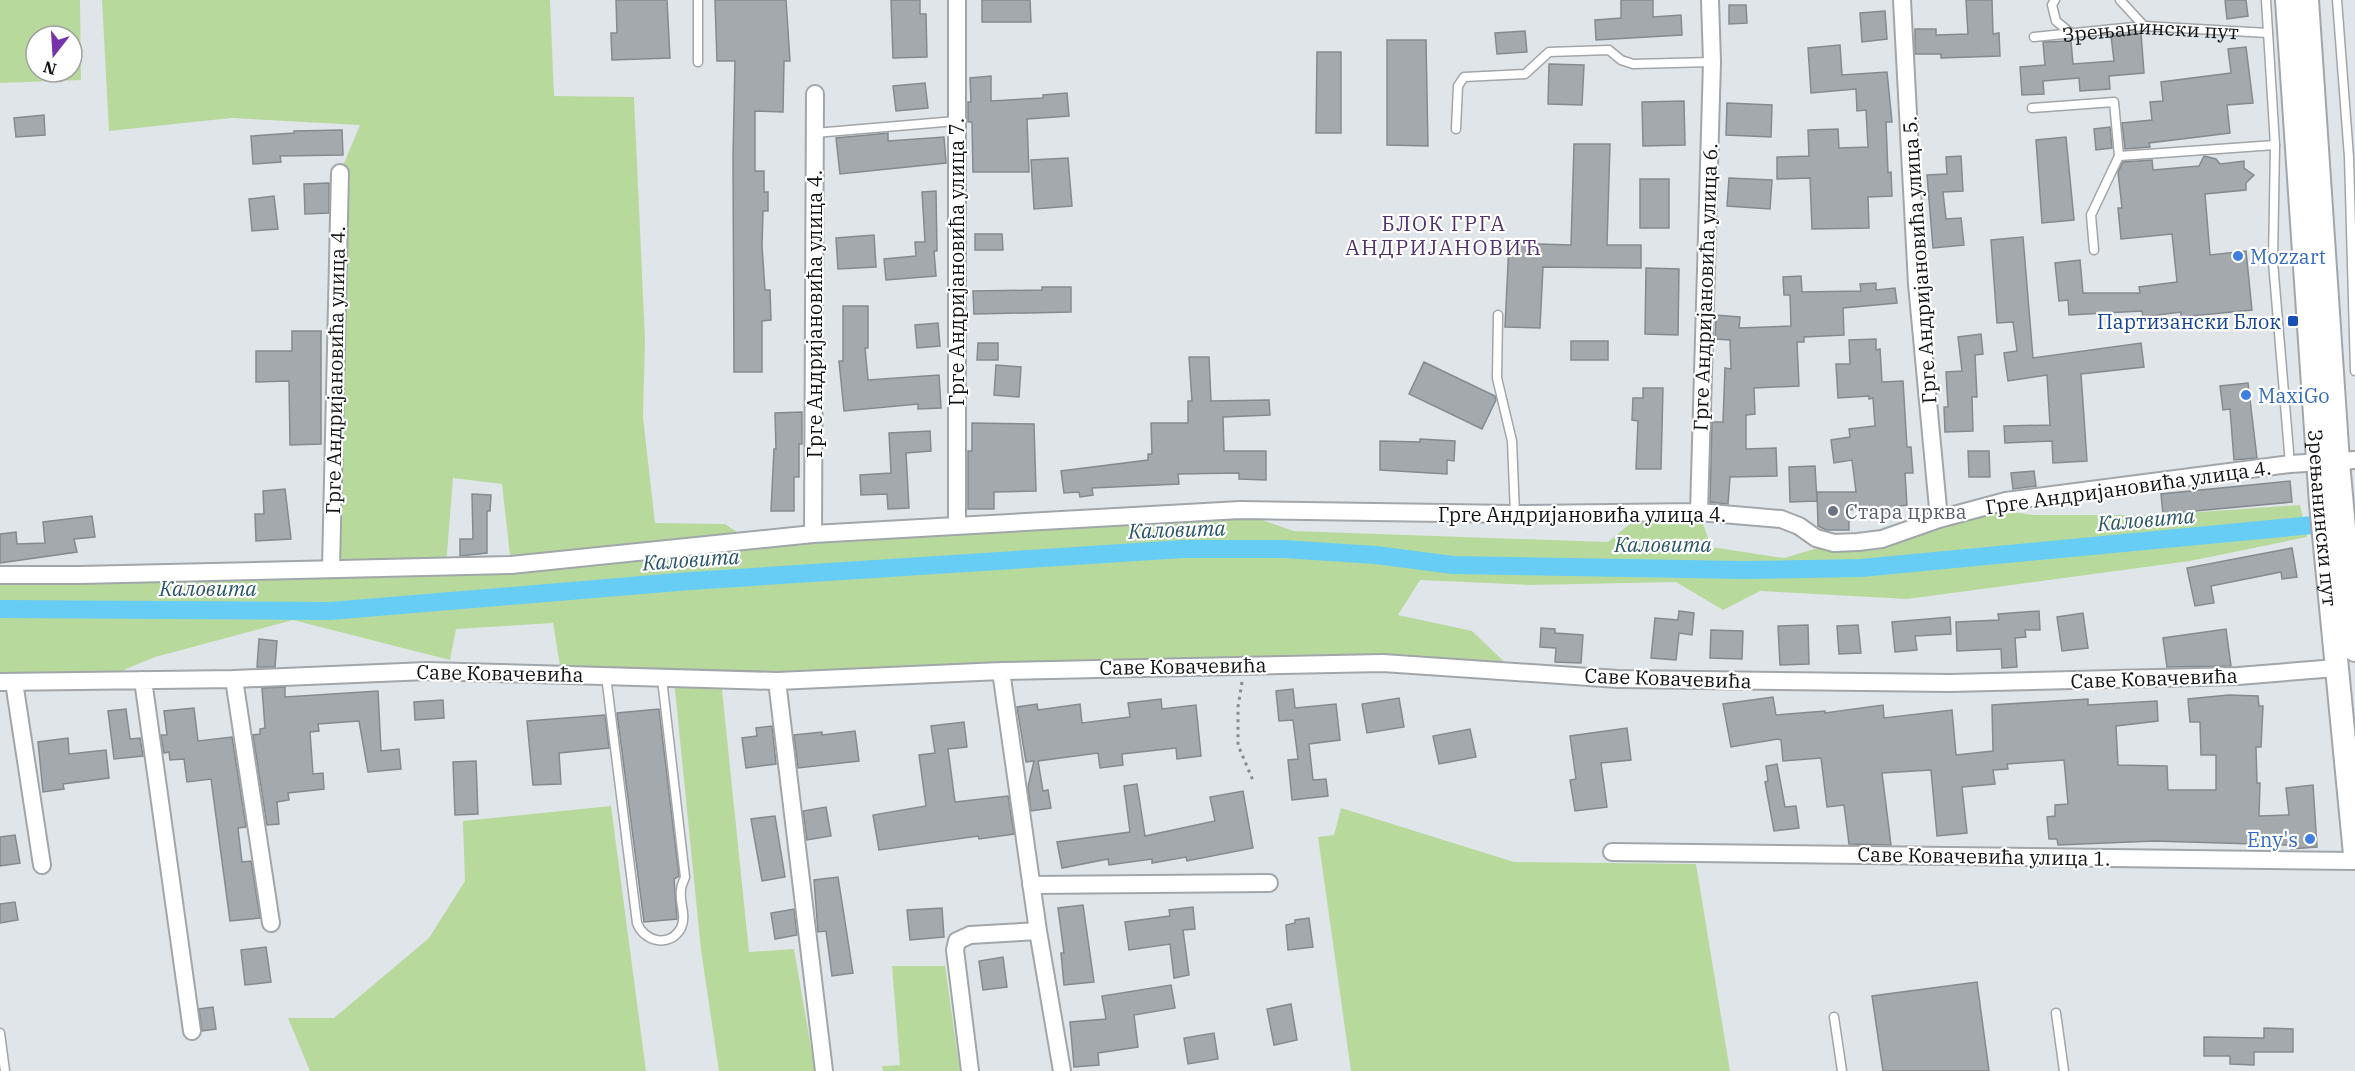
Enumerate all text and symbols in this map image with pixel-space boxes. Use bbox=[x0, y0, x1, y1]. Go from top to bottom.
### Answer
street label: Зрењанински пут bbox=[2061, 12, 2240, 48]
north arrow bbox=[24, 24, 84, 84]
text: N bbox=[41, 57, 59, 80]
street label: Грге Андријановића улица 5. bbox=[1895, 115, 1943, 405]
street label: Грге Андријановића улица 7. bbox=[943, 118, 970, 406]
street label: Грге Андријановића улица 6. bbox=[1686, 143, 1724, 431]
street label: Грге Андријановића улица 4. bbox=[801, 170, 828, 458]
district label: БЛОК ГРГА АНДРИЈАНОВИЋ bbox=[1345, 209, 1543, 261]
street label: Грге Андријановића улица 4. bbox=[319, 226, 351, 514]
place label: Mozzart bbox=[2250, 243, 2326, 270]
marker: Mozzart bbox=[2231, 249, 2245, 263]
place label: Партизански Блок bbox=[2097, 308, 2281, 335]
marker: Партизански Блок bbox=[2286, 314, 2300, 328]
place label: MaxiGo bbox=[2258, 382, 2330, 409]
marker: MaxiGo bbox=[2239, 388, 2253, 402]
street label: Зрењанински пут bbox=[2302, 428, 2344, 607]
street label: Грге Андријановића улица 4. bbox=[1983, 454, 2273, 520]
place label: Стара црква bbox=[1845, 498, 1967, 525]
street label: Грге Андријановића улица 4. bbox=[1438, 501, 1726, 528]
water label: Каловита bbox=[2095, 501, 2196, 537]
marker: Стара црква bbox=[1826, 504, 1840, 518]
water label: Каловита bbox=[1127, 513, 1227, 545]
water label: Каловита bbox=[1613, 530, 1712, 558]
water label: Каловита bbox=[640, 542, 741, 576]
water label: Каловита bbox=[158, 574, 257, 602]
street label: Саве Ковачевића bbox=[1099, 651, 1267, 681]
street label: Саве Ковачевића bbox=[416, 658, 584, 688]
street label: Саве Ковачевића bbox=[1584, 662, 1752, 694]
street label: Саве Ковачевића bbox=[2070, 662, 2238, 694]
place label: Eny's bbox=[2247, 826, 2298, 853]
marker: Eny's bbox=[2303, 832, 2317, 846]
street label: Саве Ковачевића улица 1. bbox=[1857, 840, 2111, 872]

